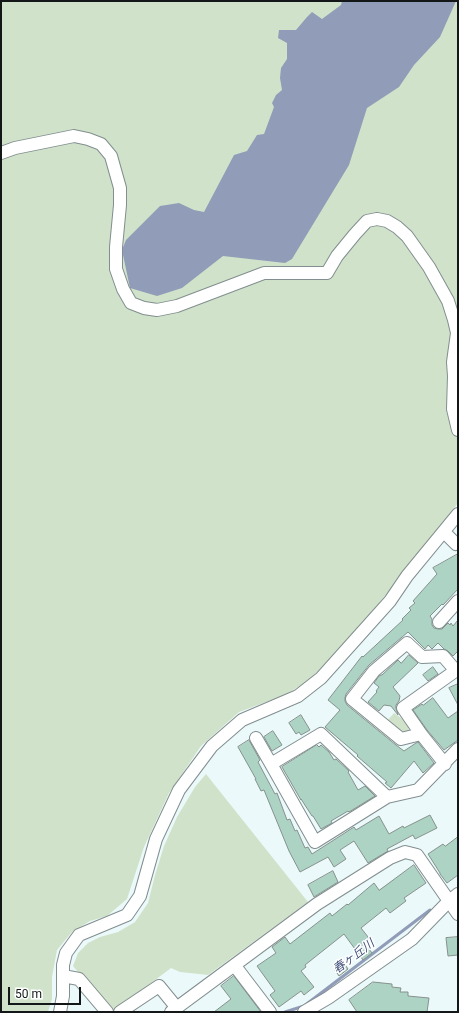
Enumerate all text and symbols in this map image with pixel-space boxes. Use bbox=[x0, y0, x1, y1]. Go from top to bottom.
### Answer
water label: 春ヶ丘川 bbox=[330, 937, 378, 977]
scale bar bbox=[10, 979, 83, 1005]
text: 50 m bbox=[15, 987, 42, 1001]

